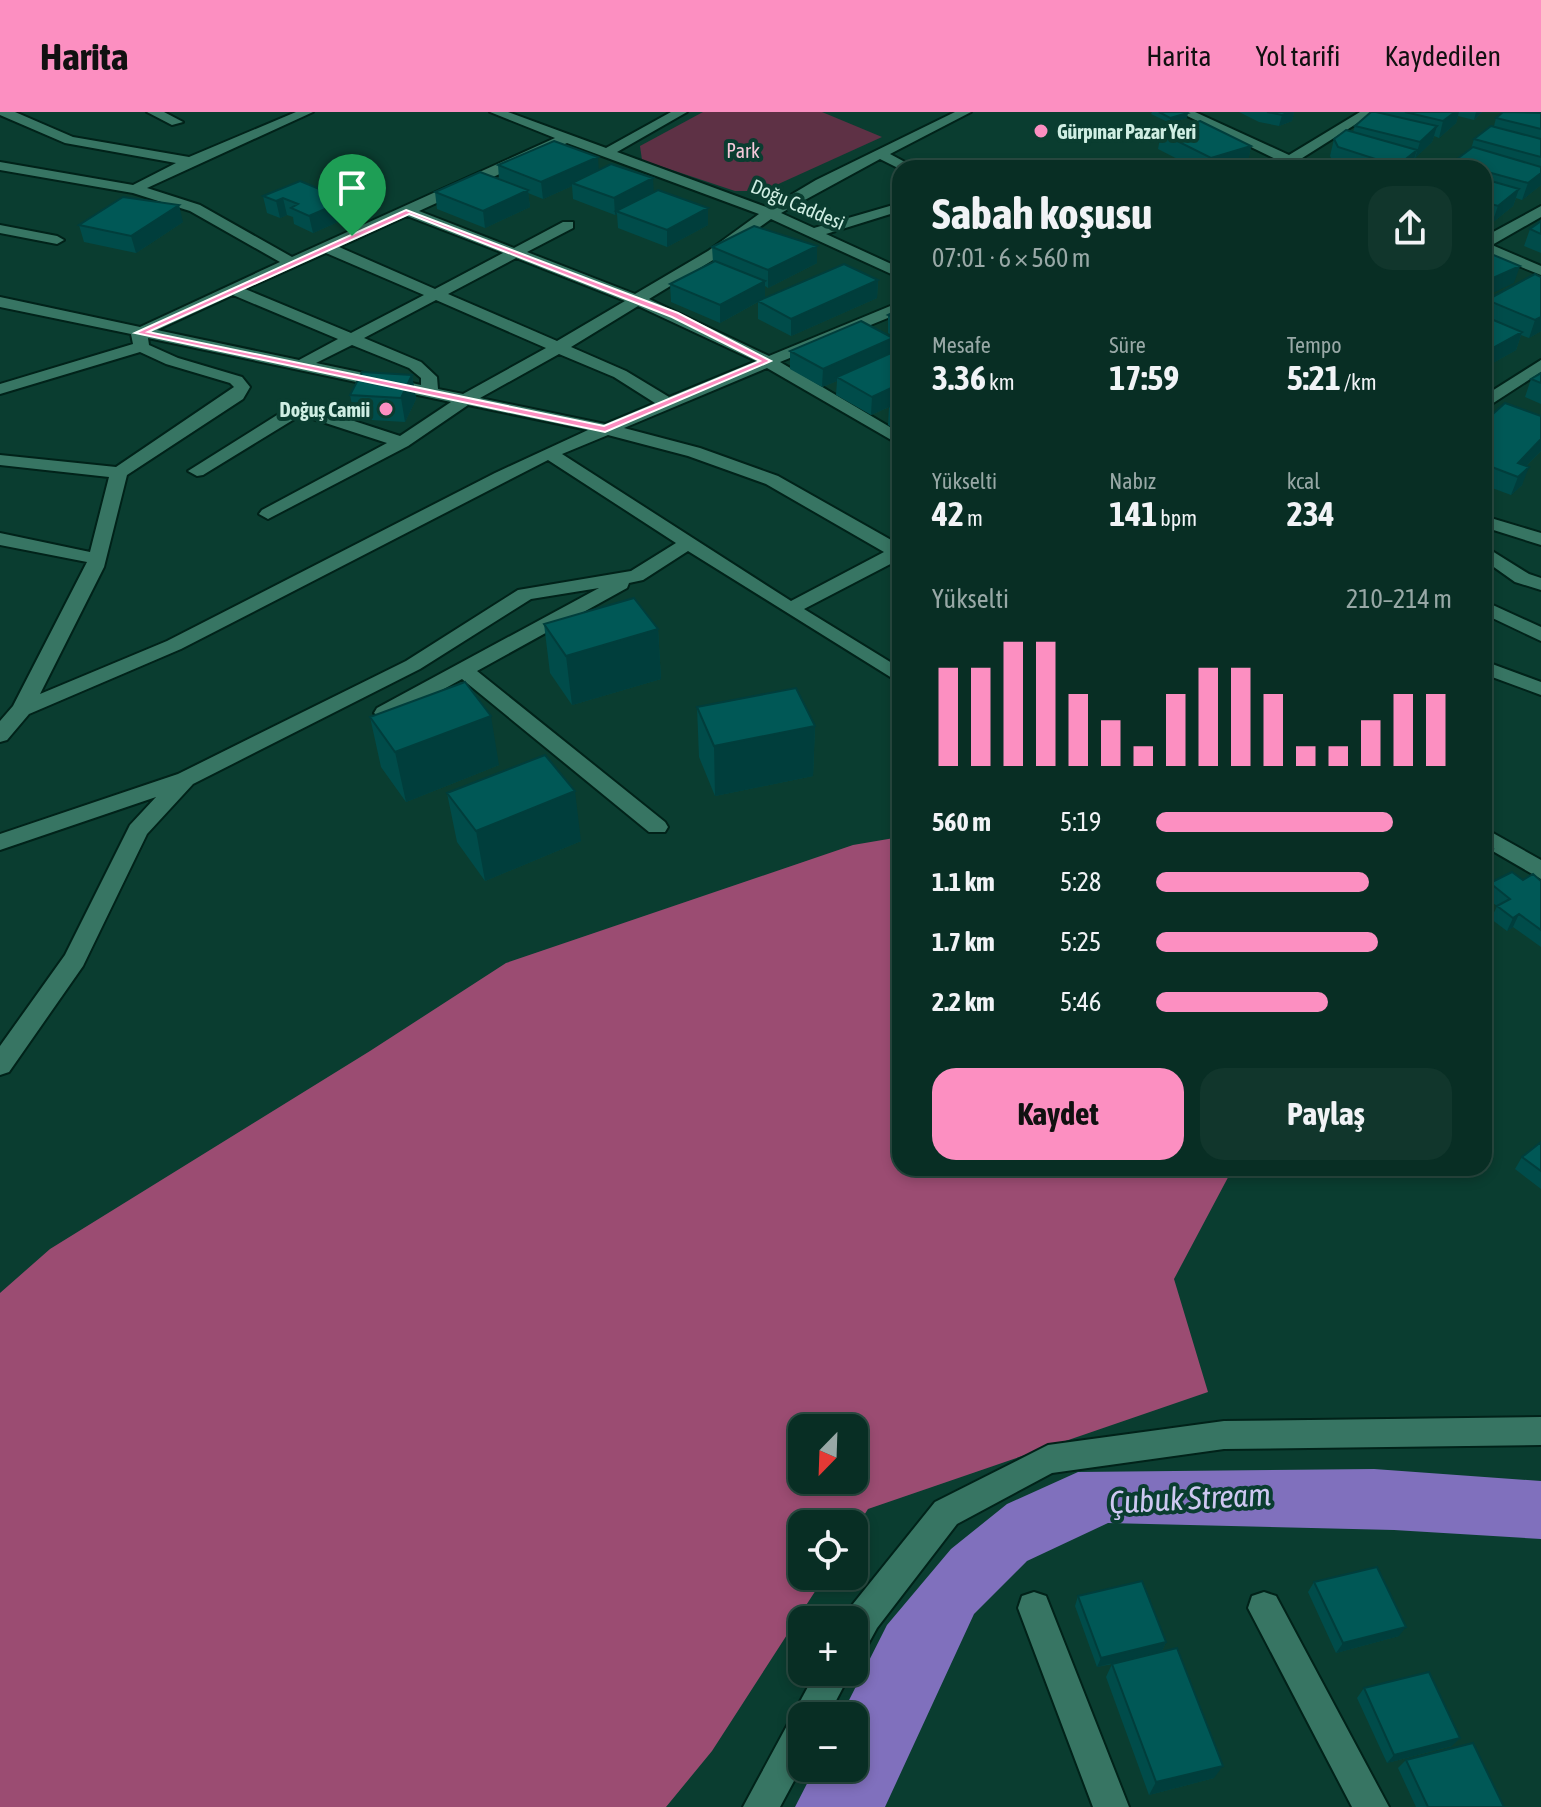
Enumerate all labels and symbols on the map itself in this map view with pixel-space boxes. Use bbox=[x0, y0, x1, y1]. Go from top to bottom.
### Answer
place label: Gürpınar Pazar Yeri bbox=[1057, 120, 1196, 143]
marker: Gürpınar Pazar Yeri bbox=[1032, 122, 1050, 140]
park label: Park bbox=[726, 139, 760, 162]
pin bbox=[318, 154, 386, 236]
street label: Doğu Caddesi bbox=[748, 174, 848, 234]
place label: Doğuş Camii bbox=[279, 398, 370, 421]
marker: Doğuş Camii bbox=[377, 400, 395, 418]
north arrow bbox=[788, 1414, 868, 1494]
water label: Çubuk Stream bbox=[1108, 1475, 1272, 1521]

